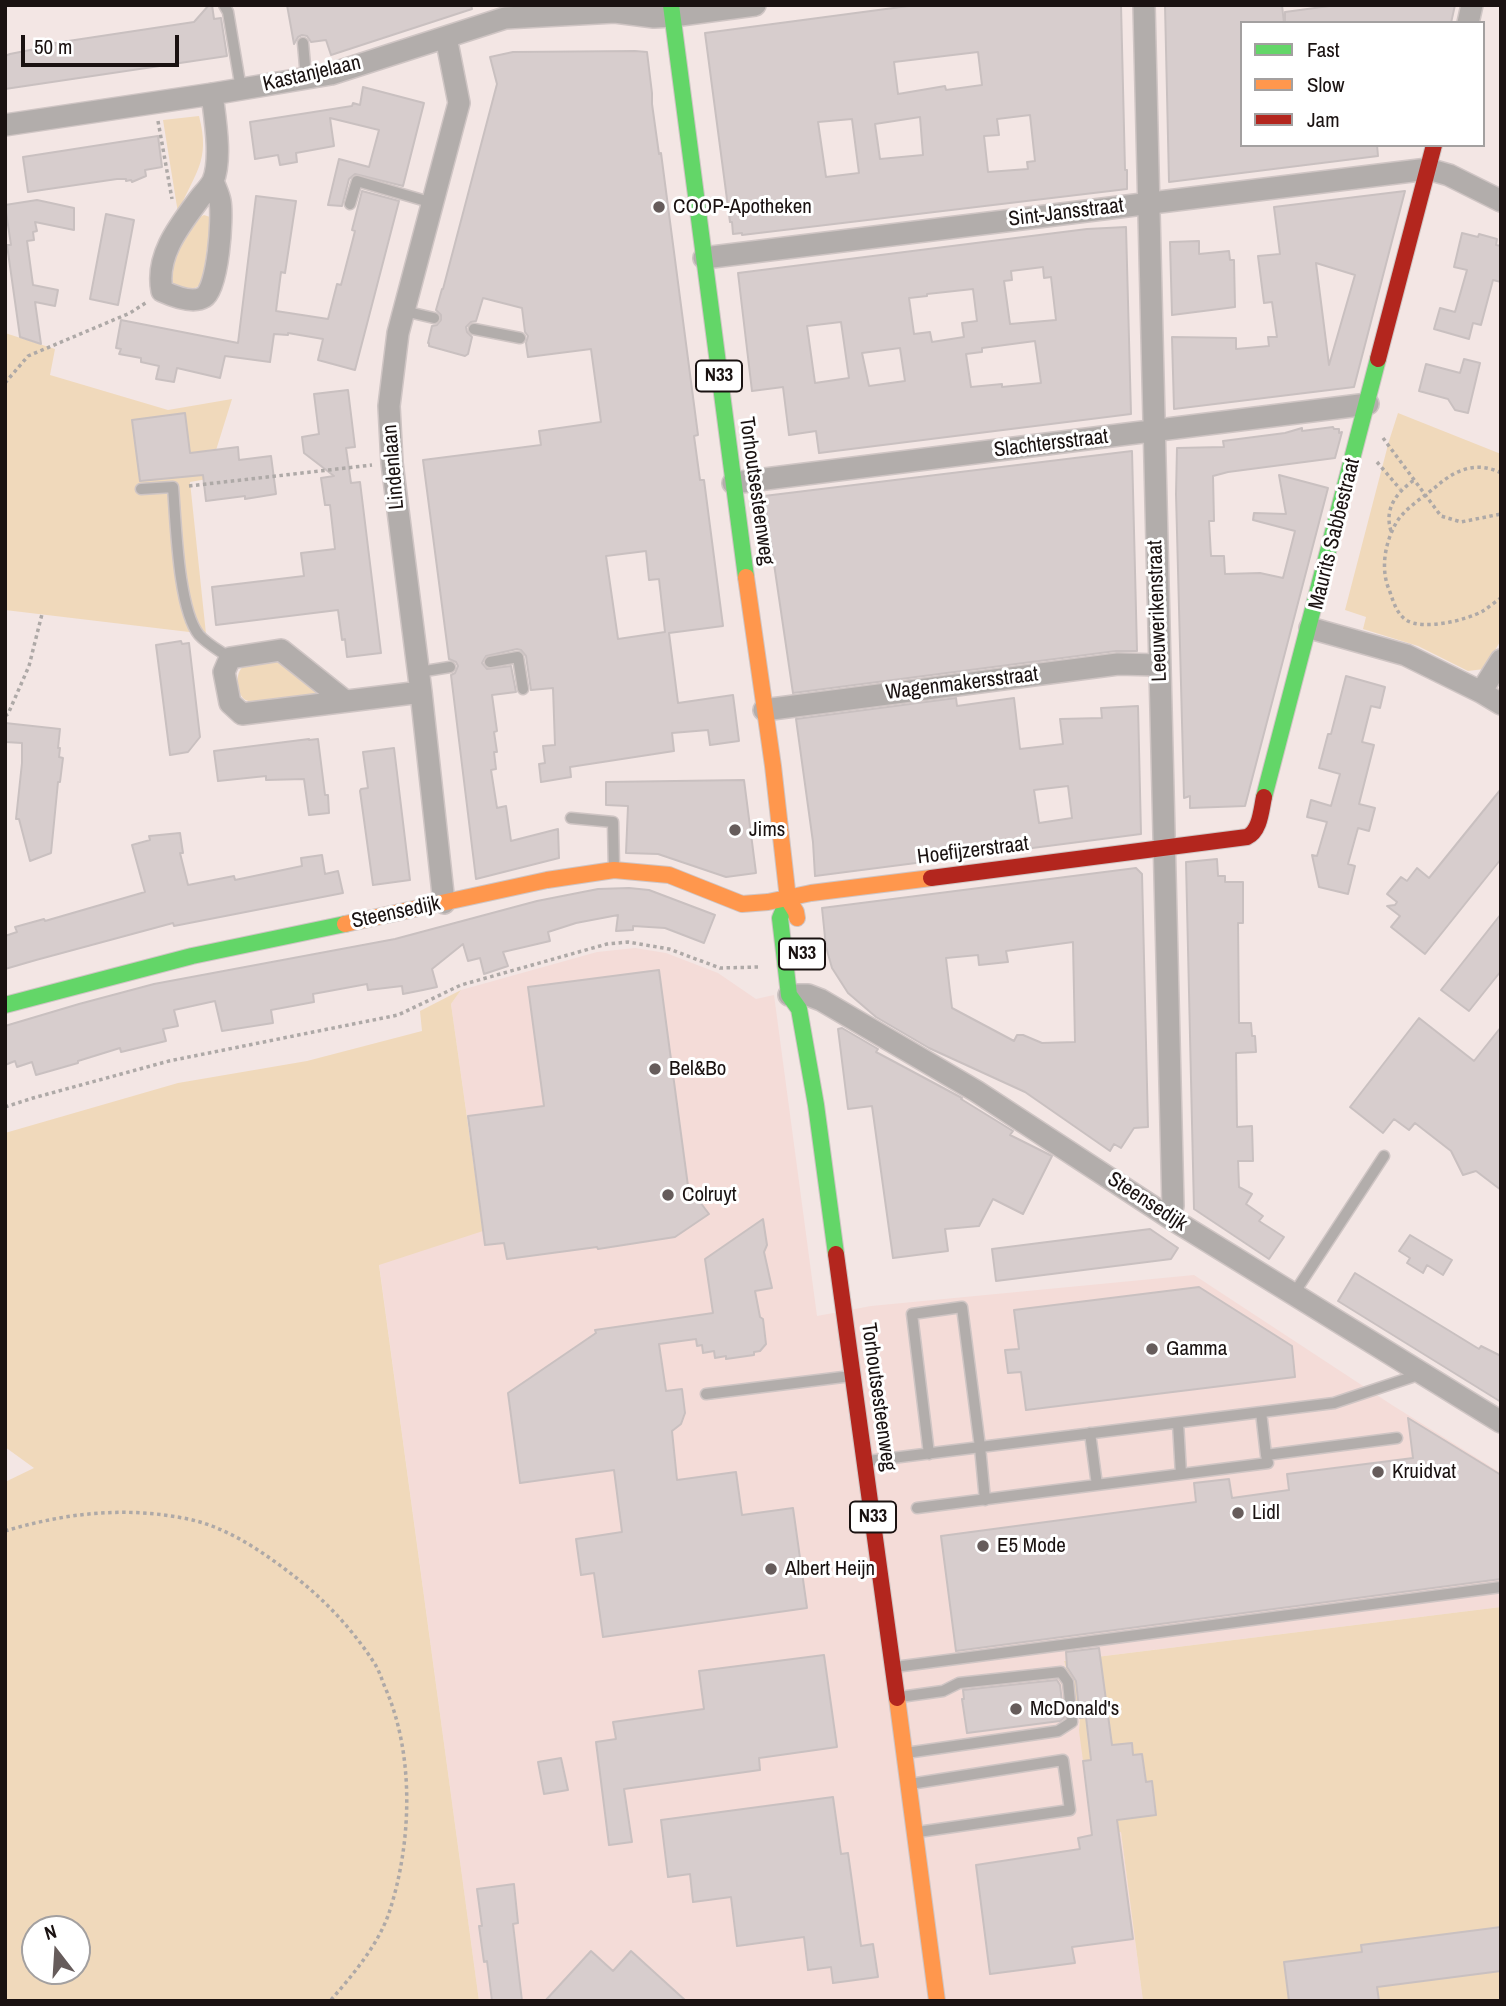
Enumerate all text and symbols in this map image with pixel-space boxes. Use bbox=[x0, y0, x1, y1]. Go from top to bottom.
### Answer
scale bar bbox=[24, 21, 182, 65]
legend bbox=[1240, 21, 1485, 147]
text: 50 m bbox=[34, 32, 72, 61]
text: Fast bbox=[1307, 35, 1340, 64]
street label: Kastanjelaan bbox=[261, 51, 363, 97]
text: Slow bbox=[1307, 70, 1344, 99]
text: Jam bbox=[1307, 105, 1340, 134]
street label: Sint-Jansstraat bbox=[1007, 193, 1125, 233]
place label: COOP-Apotheken bbox=[673, 194, 812, 220]
marker: COOP-Apotheken bbox=[651, 199, 667, 215]
road number: N33 bbox=[696, 360, 742, 392]
street label: Torhoutsesteenweg bbox=[733, 415, 779, 567]
street label: Lindenlaan bbox=[378, 423, 410, 511]
street label: Slachtersstraat bbox=[992, 424, 1110, 464]
street label: Maurits Sabbestraat bbox=[1304, 456, 1366, 612]
street label: Leeuwerikenstraat bbox=[1143, 540, 1173, 682]
street label: Wagenmakersstraat bbox=[884, 662, 1040, 706]
place label: Jims bbox=[749, 817, 785, 843]
marker: Jims bbox=[727, 822, 743, 838]
street label: Hoefijzerstraat bbox=[916, 832, 1030, 870]
street label: Steensedijk bbox=[349, 891, 443, 935]
road number: N33 bbox=[779, 938, 825, 970]
place label: Bel&Bo bbox=[669, 1056, 726, 1082]
marker: Bel&Bo bbox=[647, 1061, 663, 1077]
street label: Steensedijk bbox=[1102, 1167, 1192, 1237]
place label: Colruyt bbox=[682, 1182, 737, 1208]
marker: Colruyt bbox=[660, 1187, 676, 1203]
street label: Torhoutsesteenweg bbox=[855, 1321, 901, 1473]
place label: Gamma bbox=[1166, 1336, 1227, 1362]
marker: Gamma bbox=[1144, 1341, 1160, 1357]
place label: Kruidvat bbox=[1392, 1459, 1456, 1485]
marker: Kruidvat bbox=[1370, 1464, 1386, 1480]
place label: Lidl bbox=[1252, 1500, 1280, 1526]
road number: N33 bbox=[850, 1502, 896, 1532]
marker: Lidl bbox=[1230, 1505, 1246, 1521]
place label: E5 Mode bbox=[997, 1533, 1066, 1559]
marker: E5 Mode bbox=[975, 1538, 991, 1554]
place label: Albert Heijn bbox=[785, 1556, 875, 1582]
marker: Albert Heijn bbox=[763, 1561, 779, 1577]
place label: McDonald's bbox=[1030, 1696, 1119, 1722]
marker: McDonald's bbox=[1008, 1701, 1024, 1717]
north arrow bbox=[21, 1915, 91, 1985]
text: N bbox=[41, 1918, 60, 1946]

